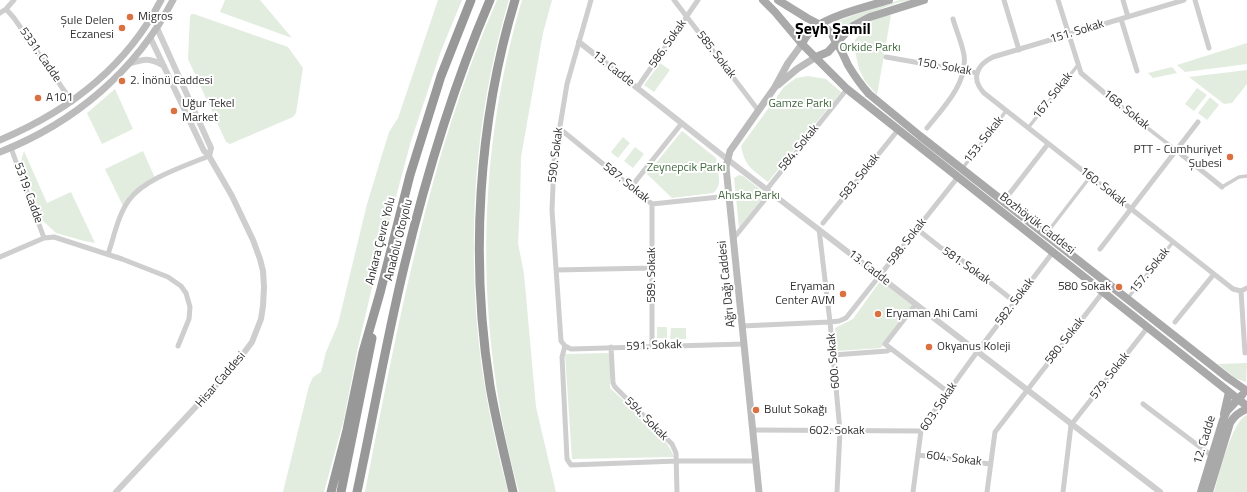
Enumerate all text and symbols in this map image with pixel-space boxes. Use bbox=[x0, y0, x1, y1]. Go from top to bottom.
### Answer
place label: Migros bbox=[138, 10, 173, 24]
marker: Migros bbox=[125, 12, 135, 22]
place label: Şule Delen Eczanesi bbox=[61, 14, 114, 42]
street label: 586. Sokak bbox=[646, 17, 690, 71]
street label: 151. Sokak bbox=[1048, 17, 1106, 47]
district label: Şeyh Şamil bbox=[795, 20, 871, 40]
marker: Şule Delen Eczanesi bbox=[117, 23, 127, 33]
street label: 5331. Cadde bbox=[16, 25, 64, 85]
street label: 585. Sokak bbox=[693, 29, 739, 81]
park label: Orkide Parkı bbox=[839, 41, 901, 55]
street label: 13. Cadde bbox=[589, 48, 637, 90]
street label: 150. Sokak bbox=[915, 55, 973, 79]
street label: 167. Sokak bbox=[1030, 70, 1076, 122]
place label: 2. İnönü Caddesi bbox=[130, 74, 213, 88]
marker: 2. İnönü Caddesi bbox=[117, 76, 127, 86]
street label: 168. Sokak bbox=[1100, 87, 1152, 133]
place label: A101 bbox=[46, 91, 73, 105]
marker: A101 bbox=[33, 93, 43, 103]
place label: Uğur Tekel Market bbox=[182, 97, 235, 125]
park label: Gamze Parkı bbox=[768, 97, 832, 111]
marker: Uğur Tekel Market bbox=[169, 106, 179, 116]
street label: 153. Sokak bbox=[961, 114, 1007, 166]
street label: 584. Sokak bbox=[776, 122, 822, 174]
street label: 590. Sokak bbox=[545, 126, 567, 184]
place label: PTT - Cumhuriyet Şubesi bbox=[1133, 143, 1222, 171]
street label: 583. Sokak bbox=[837, 151, 883, 203]
marker: PTT - Cumhuriyet Şubesi bbox=[1225, 152, 1235, 162]
street label: 587. Sokak bbox=[600, 160, 652, 206]
street label: 5319. Cadde bbox=[10, 161, 46, 225]
park label: Zeynepcik Parkı bbox=[647, 161, 725, 175]
street label: 160. Sokak bbox=[1077, 164, 1129, 210]
park label: Ahıska Parkı bbox=[718, 189, 780, 203]
street label: Bozhöyük Caddesi bbox=[996, 190, 1078, 258]
street label: Ankara Çevre Yolu bbox=[363, 196, 399, 286]
street label: Anadolu Otoyolu bbox=[382, 198, 416, 282]
street label: 598. Sokak bbox=[884, 216, 930, 268]
street label: Ağrı Dağı Caddesi bbox=[715, 240, 739, 328]
street label: 581. Sokak bbox=[939, 244, 993, 288]
street label: 157. Sokak bbox=[1127, 245, 1173, 297]
street label: 589. Sokak bbox=[645, 247, 659, 303]
street label: 13. Cadde bbox=[845, 247, 893, 289]
street label: 582. Sokak bbox=[992, 275, 1038, 329]
place label: Eryaman Center AVM bbox=[775, 280, 835, 308]
place label: 580 Sokak bbox=[1058, 280, 1111, 294]
marker: 580 Sokak bbox=[1114, 282, 1124, 292]
marker: Eryaman Center AVM bbox=[838, 289, 848, 299]
place label: Eryaman Ahi Cami bbox=[886, 307, 978, 321]
marker: Eryaman Ahi Cami bbox=[873, 309, 883, 319]
street label: 580. Sokak bbox=[1042, 315, 1088, 367]
street label: 600. Sokak bbox=[824, 333, 844, 389]
street label: 591. Sokak bbox=[626, 338, 682, 354]
place label: Okyanus Koleji bbox=[937, 340, 1010, 354]
marker: Okyanus Koleji bbox=[924, 342, 934, 352]
street label: Hisar Caddesi bbox=[193, 349, 249, 411]
street label: 579. Sokak bbox=[1087, 350, 1133, 402]
street label: 603. Sokak bbox=[917, 380, 961, 434]
street label: 594. Sokak bbox=[621, 394, 671, 444]
place label: Bulut Sokağı bbox=[764, 403, 827, 417]
marker: Bulut Sokağı bbox=[751, 405, 761, 415]
street label: 12. Cadde bbox=[1191, 414, 1219, 466]
street label: 602. Sokak bbox=[809, 424, 865, 438]
street label: 604. Sokak bbox=[925, 448, 983, 470]

